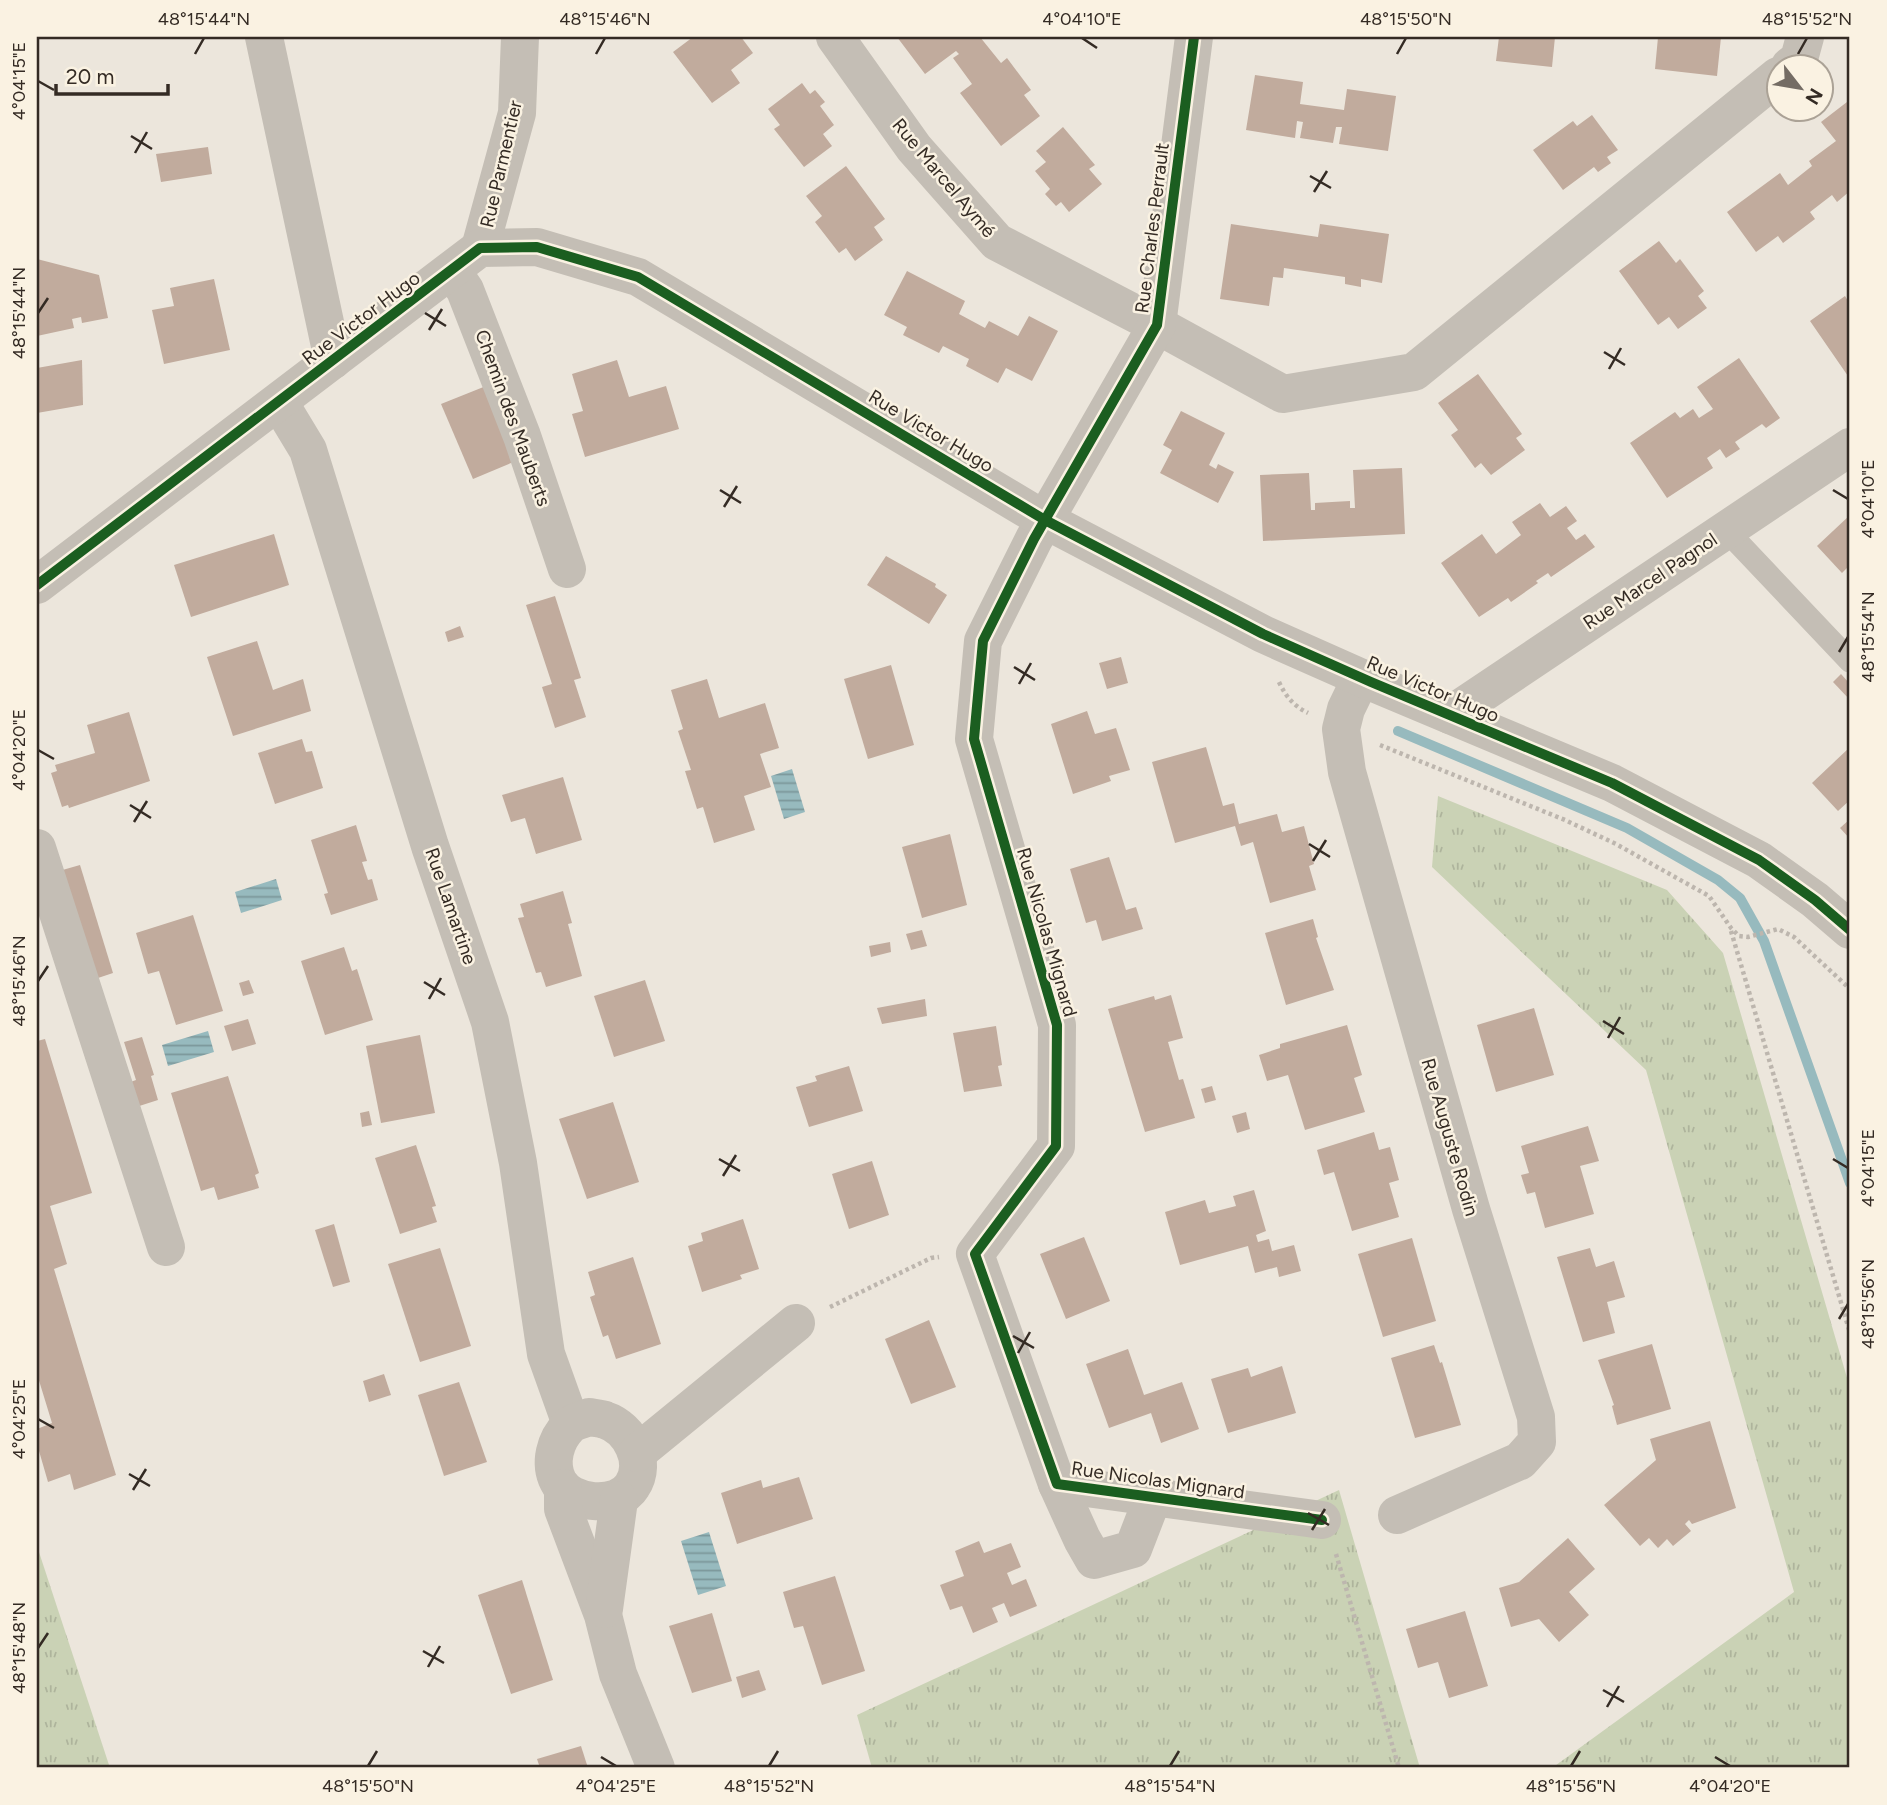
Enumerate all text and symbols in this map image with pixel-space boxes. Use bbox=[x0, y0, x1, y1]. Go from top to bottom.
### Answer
text: 48°15'44"N bbox=[158, 8, 250, 30]
text: 48°15'46"N bbox=[559, 8, 651, 30]
text: 4°04'10"E bbox=[1042, 8, 1122, 30]
text: 48°15'50"N bbox=[1360, 8, 1452, 30]
text: 48°15'52"N bbox=[1762, 8, 1852, 30]
text: 4°04'15"E bbox=[8, 42, 30, 120]
scale bar bbox=[56, 52, 168, 96]
north arrow bbox=[1764, 52, 1834, 122]
text: 20 m bbox=[66, 64, 114, 89]
text: N bbox=[1801, 84, 1828, 109]
street label: Rue Parmentier bbox=[475, 98, 527, 230]
street label: Rue Marcel Aymé bbox=[887, 114, 1001, 242]
street label: Rue Charles Perrault bbox=[1130, 141, 1174, 315]
street label: Rue Victor Hugo bbox=[297, 266, 425, 370]
text: 48°15'44"N bbox=[8, 267, 30, 359]
street label: Chemin des Mauberts bbox=[470, 327, 556, 509]
street label: Rue Victor Hugo bbox=[864, 385, 998, 477]
text: 4°04'10"E bbox=[1857, 459, 1879, 539]
street label: Rue Marcel Pagnol bbox=[1579, 528, 1721, 634]
text: 48°15'54"N bbox=[1857, 591, 1879, 683]
street label: Rue Victor Hugo bbox=[1363, 651, 1503, 727]
text: 4°04'20"E bbox=[8, 709, 30, 791]
street label: Rue Lamartine bbox=[420, 845, 482, 967]
street label: Rue Nicolas Mignard bbox=[1012, 845, 1082, 1019]
text: 48°15'46"N bbox=[8, 935, 30, 1027]
street label: Rue Auguste Rodin bbox=[1416, 1056, 1484, 1218]
text: 4°04'15"E bbox=[1857, 1129, 1879, 1207]
text: 48°15'56"N bbox=[1857, 1259, 1879, 1349]
text: 4°04'25"E bbox=[8, 1379, 30, 1459]
street label: Rue Nicolas Mignard bbox=[1070, 1456, 1246, 1504]
text: 48°15'48"N bbox=[8, 1602, 30, 1694]
text: 48°15'50"N bbox=[322, 1775, 414, 1797]
text: 4°04'25"E bbox=[576, 1775, 656, 1797]
text: 48°15'52"N bbox=[724, 1775, 814, 1797]
text: 48°15'54"N bbox=[1124, 1775, 1216, 1797]
text: 48°15'56"N bbox=[1526, 1775, 1616, 1797]
text: 4°04'20"E bbox=[1689, 1775, 1771, 1797]

